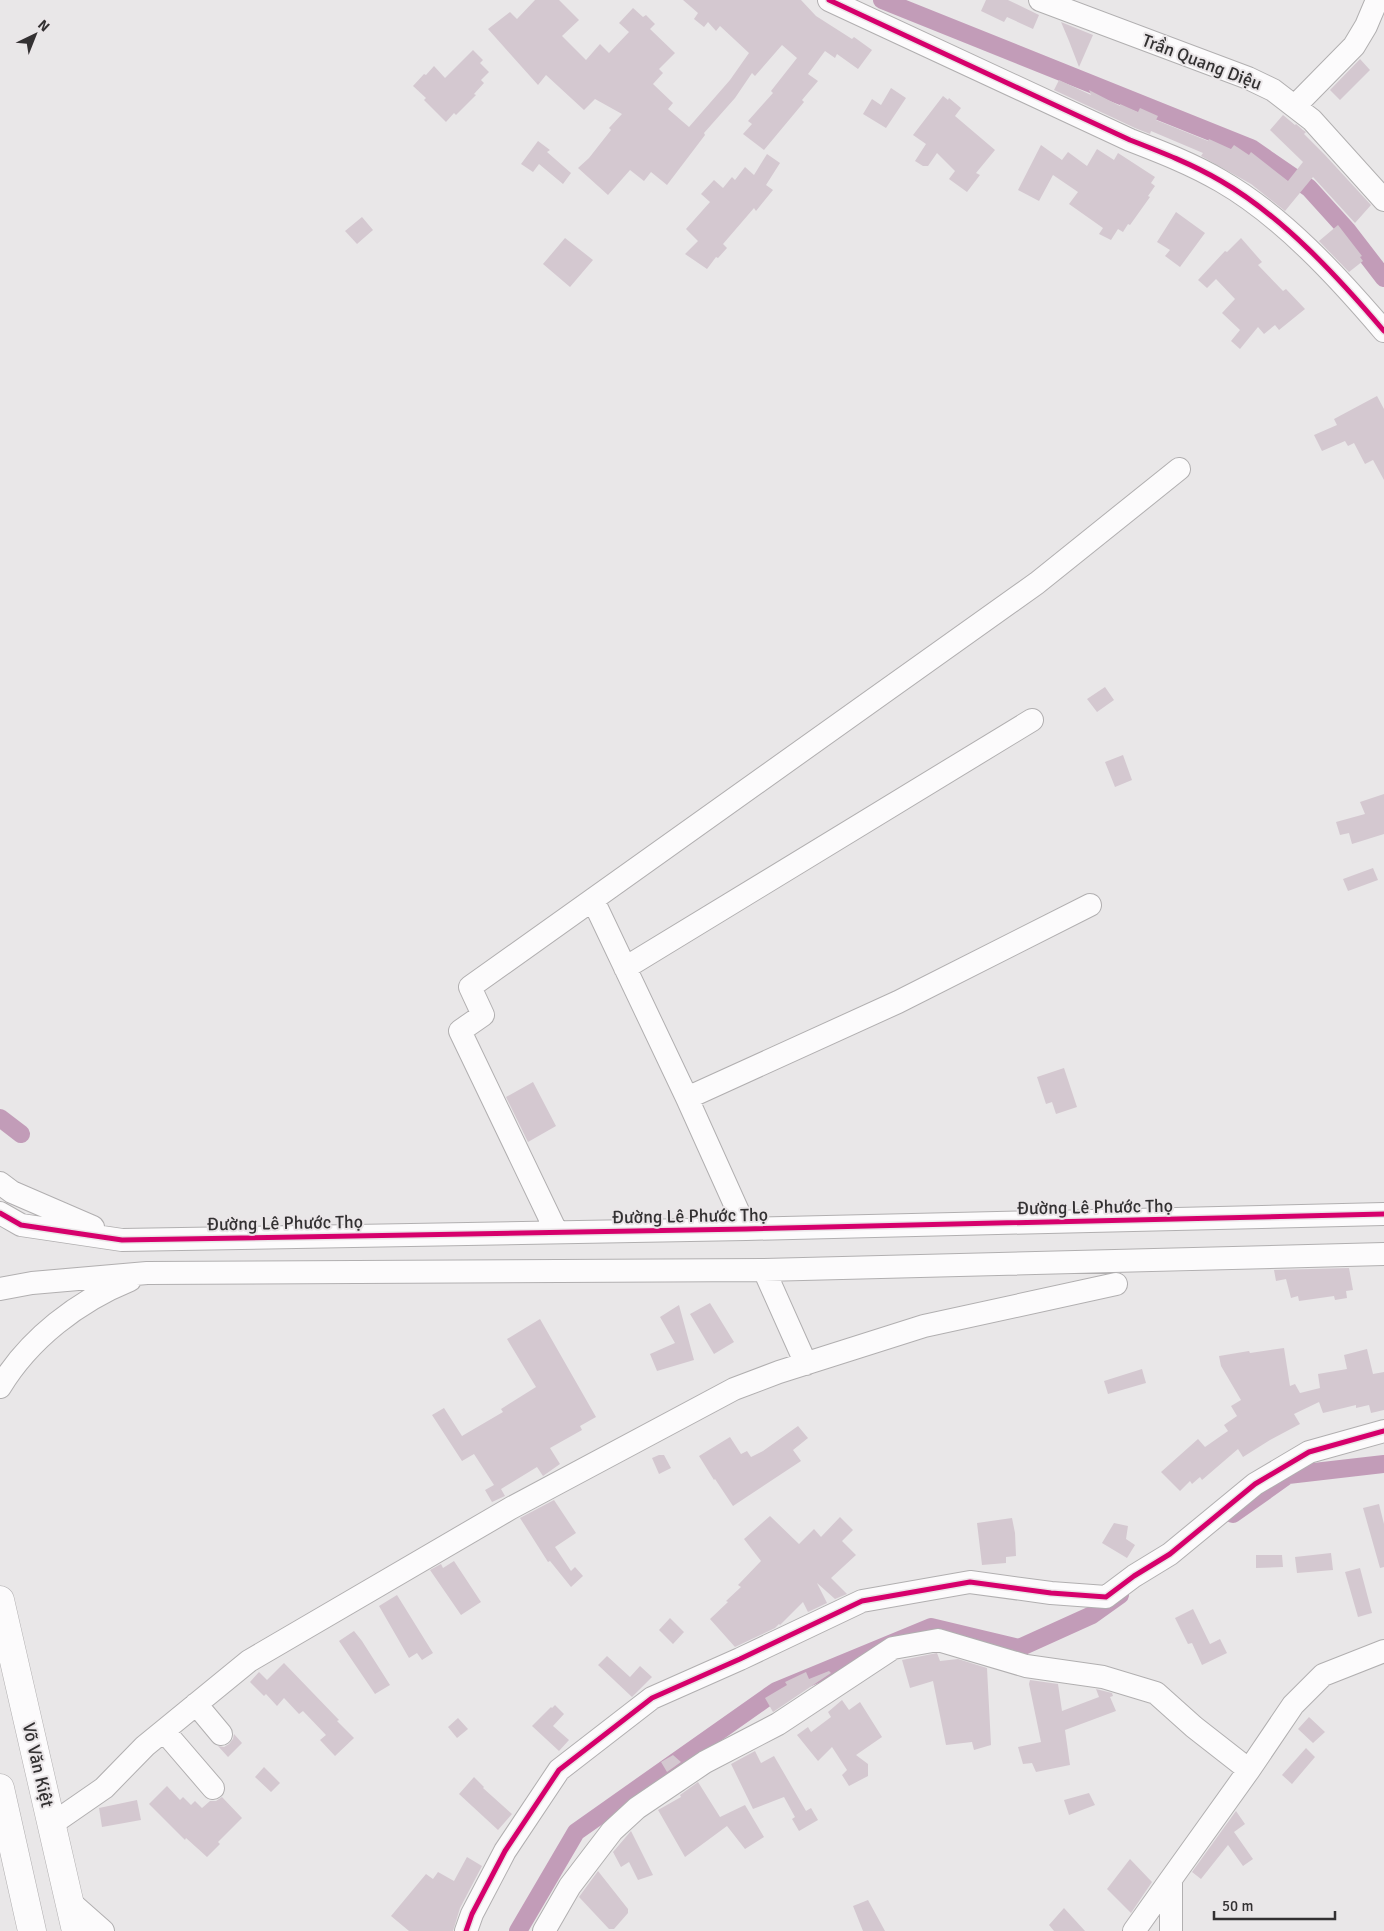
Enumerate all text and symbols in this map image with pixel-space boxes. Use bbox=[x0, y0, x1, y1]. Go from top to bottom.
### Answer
north arrow bbox=[10, 10, 60, 60]
text: N bbox=[34, 16, 53, 35]
street label: Trần Quang Diệu bbox=[1139, 29, 1265, 95]
street label: Đường Lê Phước Thọ bbox=[1017, 1195, 1173, 1219]
street label: Đường Lê Phước Thọ bbox=[612, 1204, 768, 1228]
street label: Đường Lê Phước Thọ bbox=[207, 1211, 363, 1235]
street label: Võ Văn Kiệt bbox=[18, 1720, 58, 1810]
scale bar bbox=[1214, 1888, 1335, 1920]
text: 50 m bbox=[1222, 1897, 1253, 1915]

